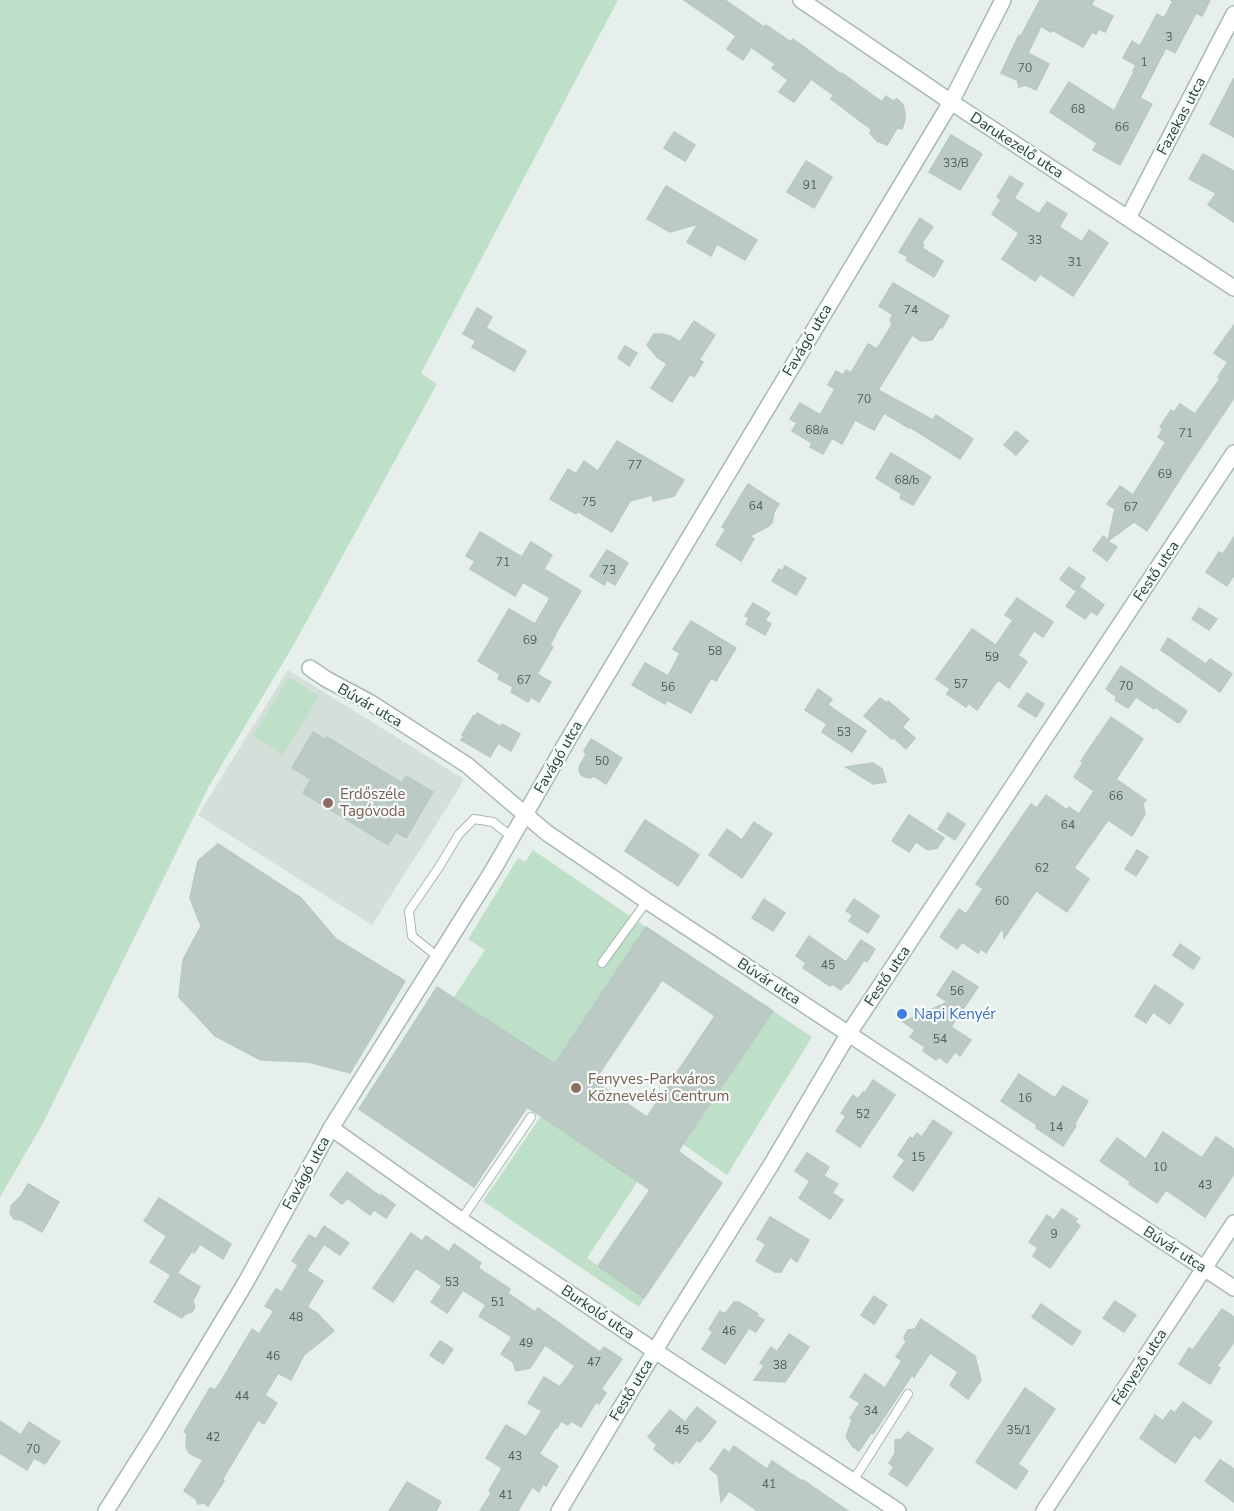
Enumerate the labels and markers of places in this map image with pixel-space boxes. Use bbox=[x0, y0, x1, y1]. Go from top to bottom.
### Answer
place label: Erdőszéle Tagóvoda bbox=[340, 784, 406, 821]
marker: Erdőszéle Tagóvoda bbox=[321, 796, 335, 810]
place label: Napi Kenyér bbox=[914, 1004, 996, 1024]
marker: Napi Kenyér bbox=[895, 1007, 909, 1021]
place label: Fenyves-Parkváros Köznevelési Centrum bbox=[588, 1069, 729, 1106]
marker: Fenyves-Parkváros Köznevelési Centrum bbox=[569, 1081, 583, 1095]

